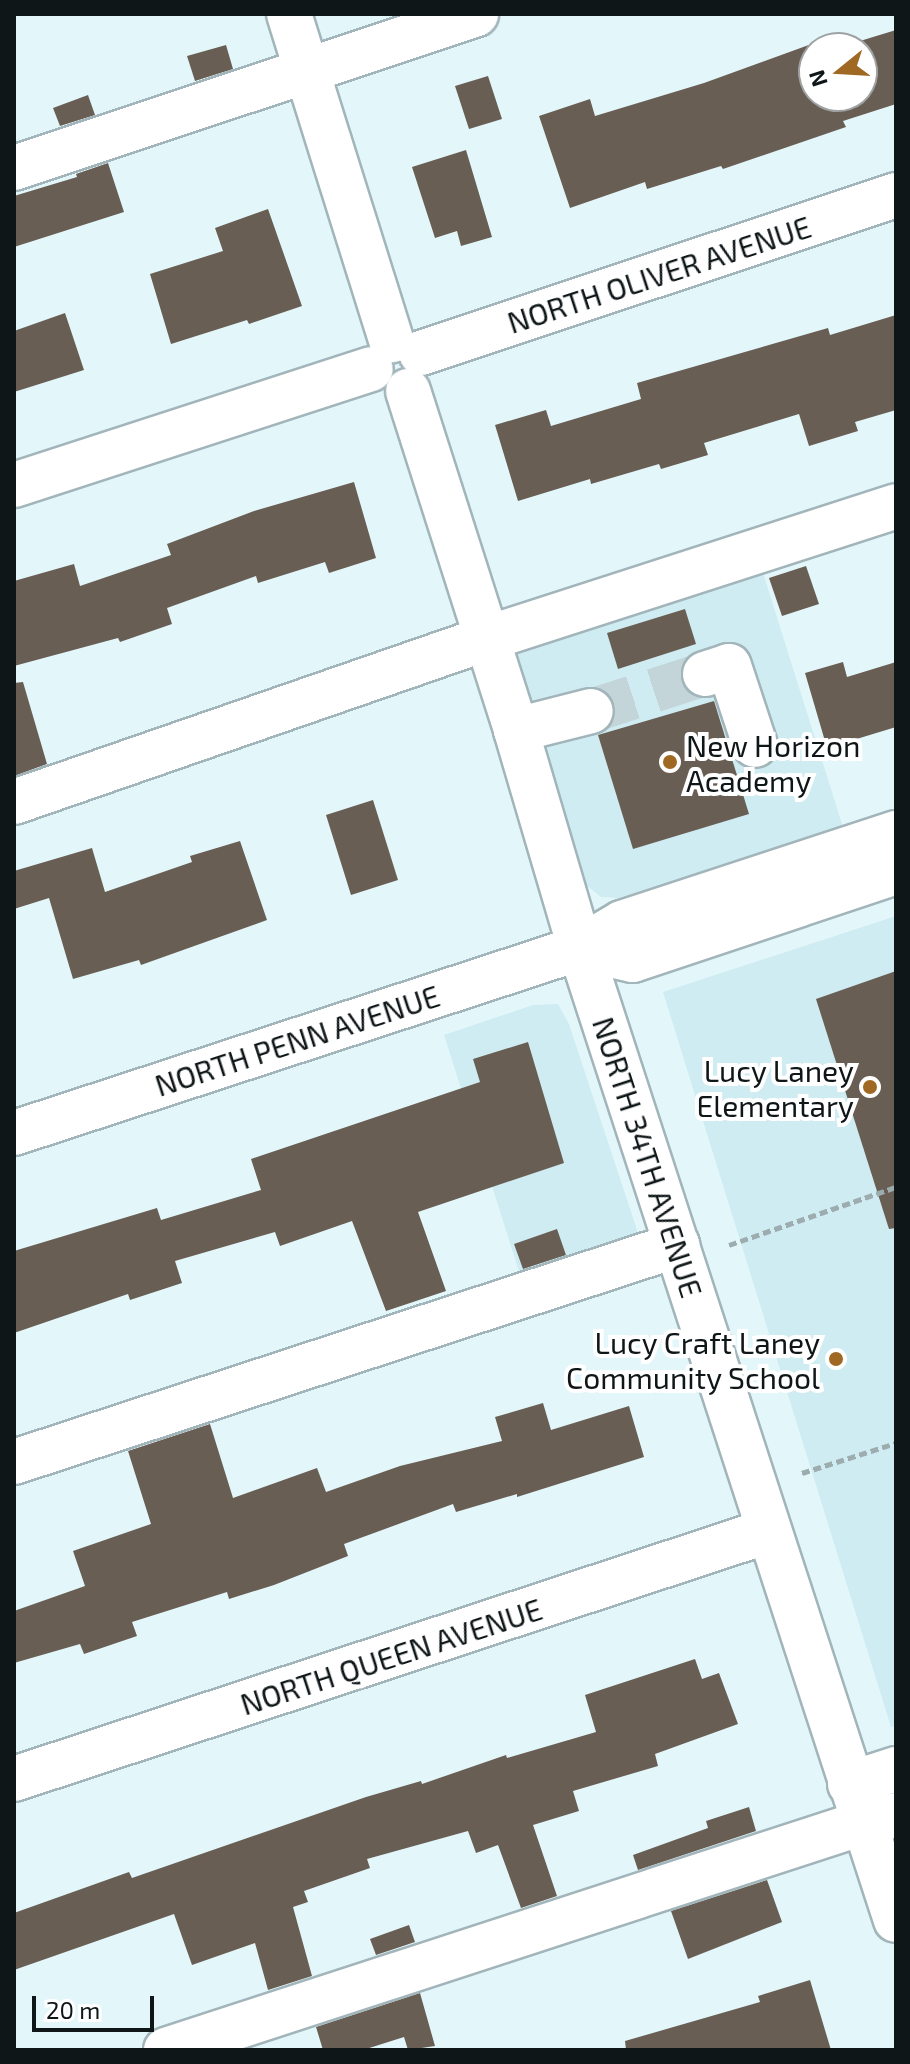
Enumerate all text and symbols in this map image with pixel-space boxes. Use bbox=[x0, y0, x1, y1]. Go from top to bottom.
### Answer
north arrow bbox=[798, 32, 878, 112]
text: N bbox=[802, 67, 832, 90]
street label: NORTH OLIVER AVENUE bbox=[502, 208, 816, 340]
place label: New Horizon Academy bbox=[686, 727, 861, 798]
marker: New Horizon Academy bbox=[661, 753, 679, 771]
street label: NORTH PENN AVENUE bbox=[150, 977, 444, 1103]
street label: NORTH 34TH AVENUE bbox=[586, 1012, 710, 1302]
place label: Lucy Laney Elementary bbox=[697, 1052, 854, 1122]
marker: Lucy Laney Elementary bbox=[861, 1078, 879, 1096]
place label: Lucy Craft Laney Community School bbox=[565, 1324, 820, 1394]
marker: Lucy Craft Laney Community School bbox=[827, 1350, 845, 1368]
street label: NORTH QUEEN AVENUE bbox=[235, 1590, 547, 1722]
scale bar bbox=[36, 1980, 158, 2030]
text: 20 m bbox=[46, 1995, 100, 2024]

